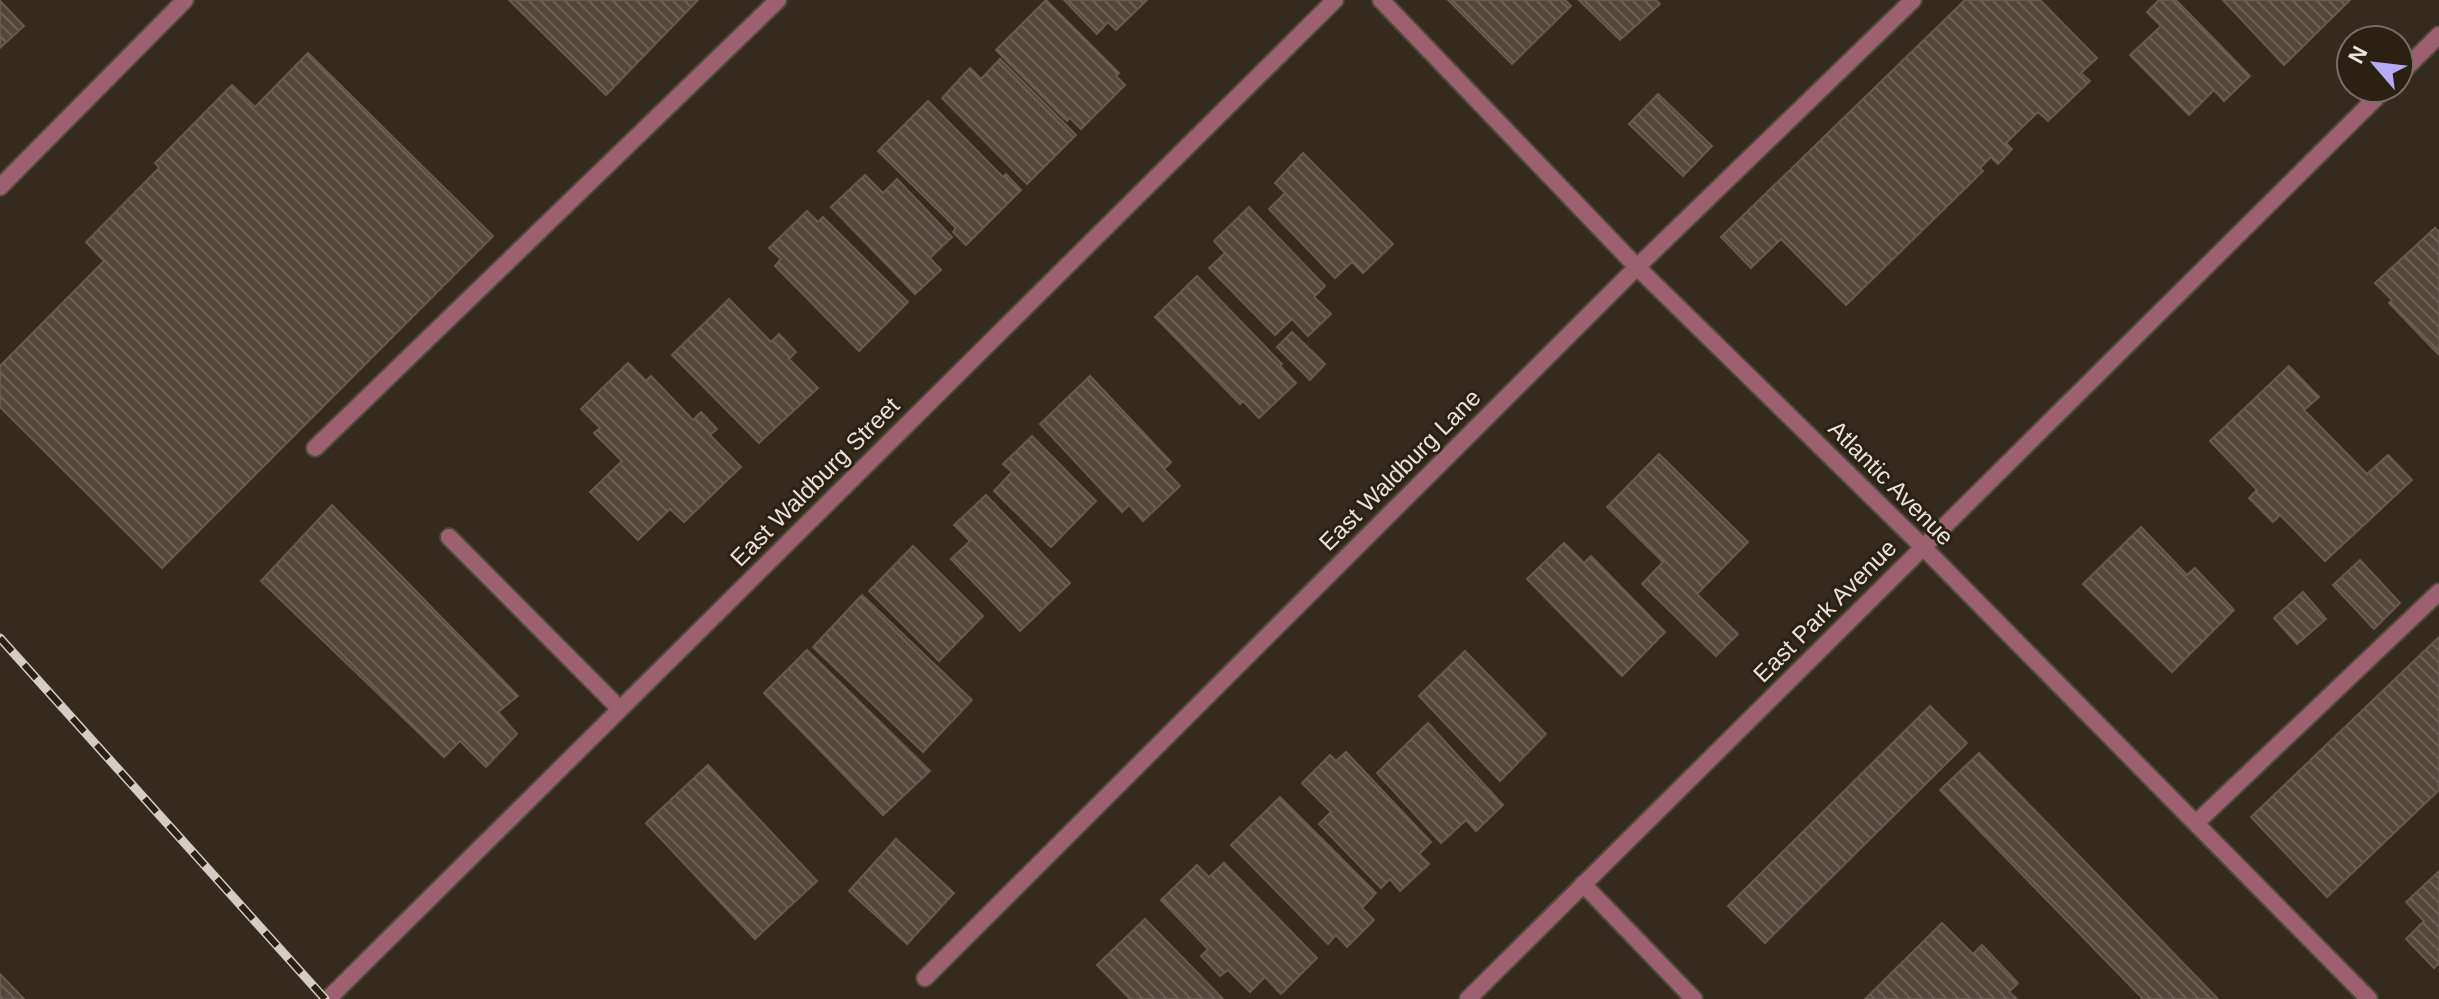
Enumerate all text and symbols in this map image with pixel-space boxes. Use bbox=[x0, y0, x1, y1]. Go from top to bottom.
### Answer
north arrow bbox=[2335, 24, 2415, 104]
text: N bbox=[2343, 42, 2373, 68]
street label: East Waldburg Lane bbox=[1314, 384, 1486, 556]
street label: East Waldburg Street bbox=[725, 392, 905, 572]
street label: Atlantic Avenue bbox=[1823, 415, 1959, 551]
street label: East Park Avenue bbox=[1748, 534, 1901, 687]

